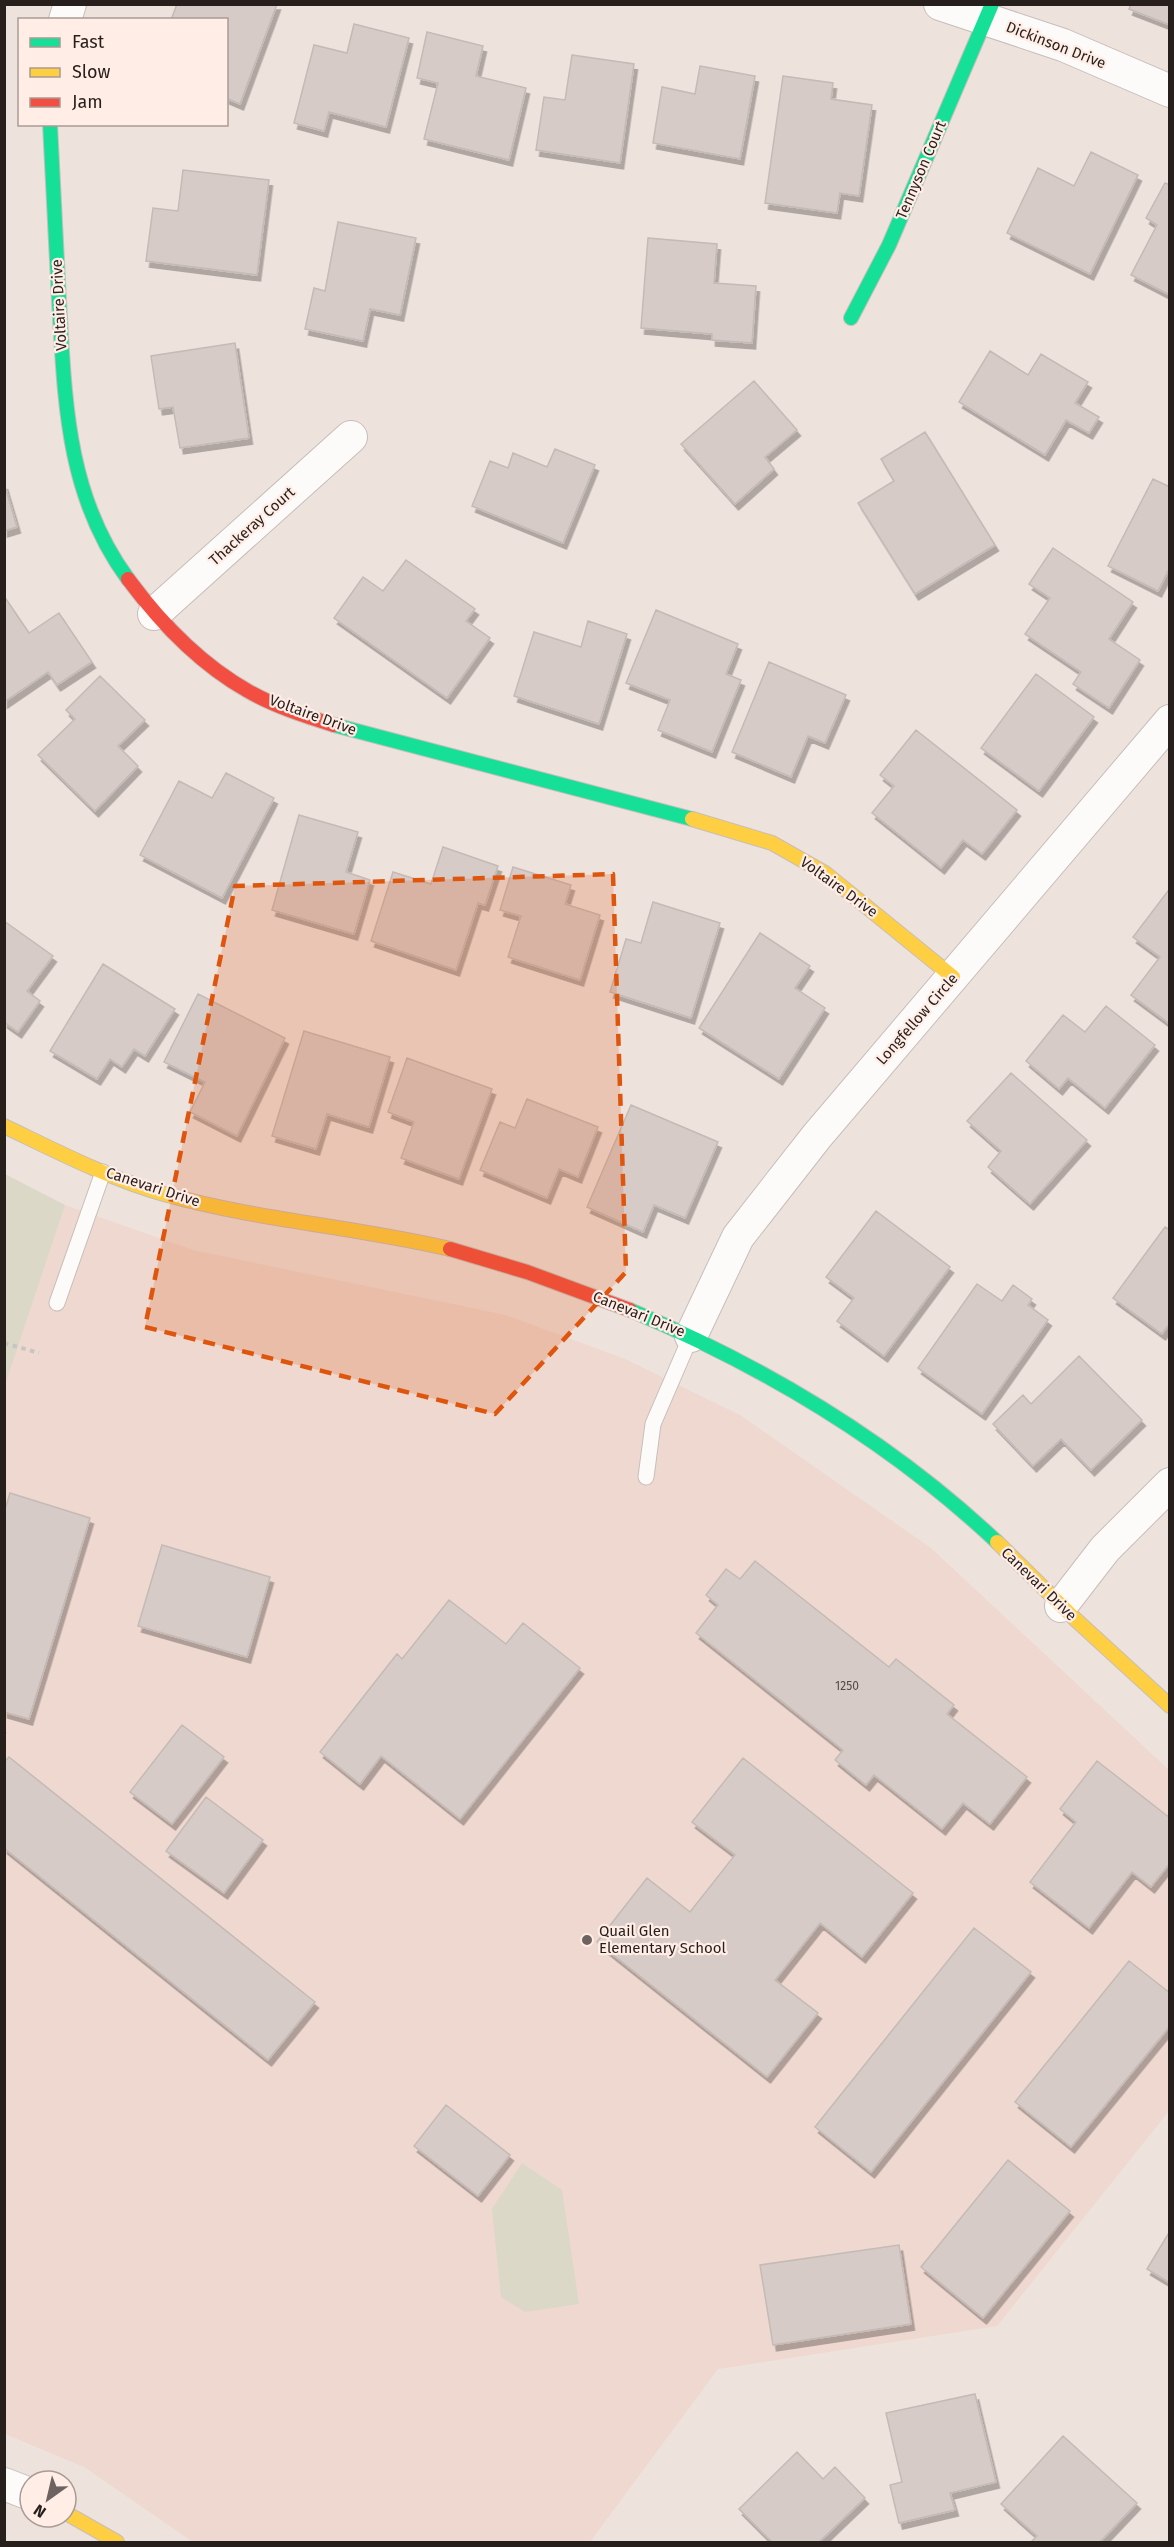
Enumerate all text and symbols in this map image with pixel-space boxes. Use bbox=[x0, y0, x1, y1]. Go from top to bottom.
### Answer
legend bbox=[18, 18, 228, 126]
street label: Dickinson Drive bbox=[1004, 18, 1108, 72]
text: Fast bbox=[72, 31, 105, 53]
text: Slow bbox=[72, 61, 111, 83]
text: Jam bbox=[72, 91, 103, 113]
street label: Tennyson Court bbox=[892, 118, 950, 222]
street label: Voltaire Drive bbox=[48, 259, 70, 351]
street label: Thackeray Court bbox=[205, 482, 299, 569]
street label: Voltaire Drive bbox=[267, 691, 359, 739]
street label: Voltaire Drive bbox=[797, 853, 881, 921]
street label: Longfellow Circle bbox=[872, 970, 962, 1068]
street label: Canevari Drive bbox=[104, 1163, 202, 1211]
street label: Canevari Drive bbox=[590, 1287, 688, 1341]
street label: Canevari Drive bbox=[998, 1544, 1080, 1624]
house number: 1250 bbox=[835, 1679, 859, 1693]
place label: Quail Glen Elementary School bbox=[599, 1922, 727, 1957]
marker: Quail Glen Elementary School bbox=[580, 1933, 594, 1947]
north arrow bbox=[18, 2469, 78, 2529]
text: N bbox=[30, 2500, 50, 2522]

